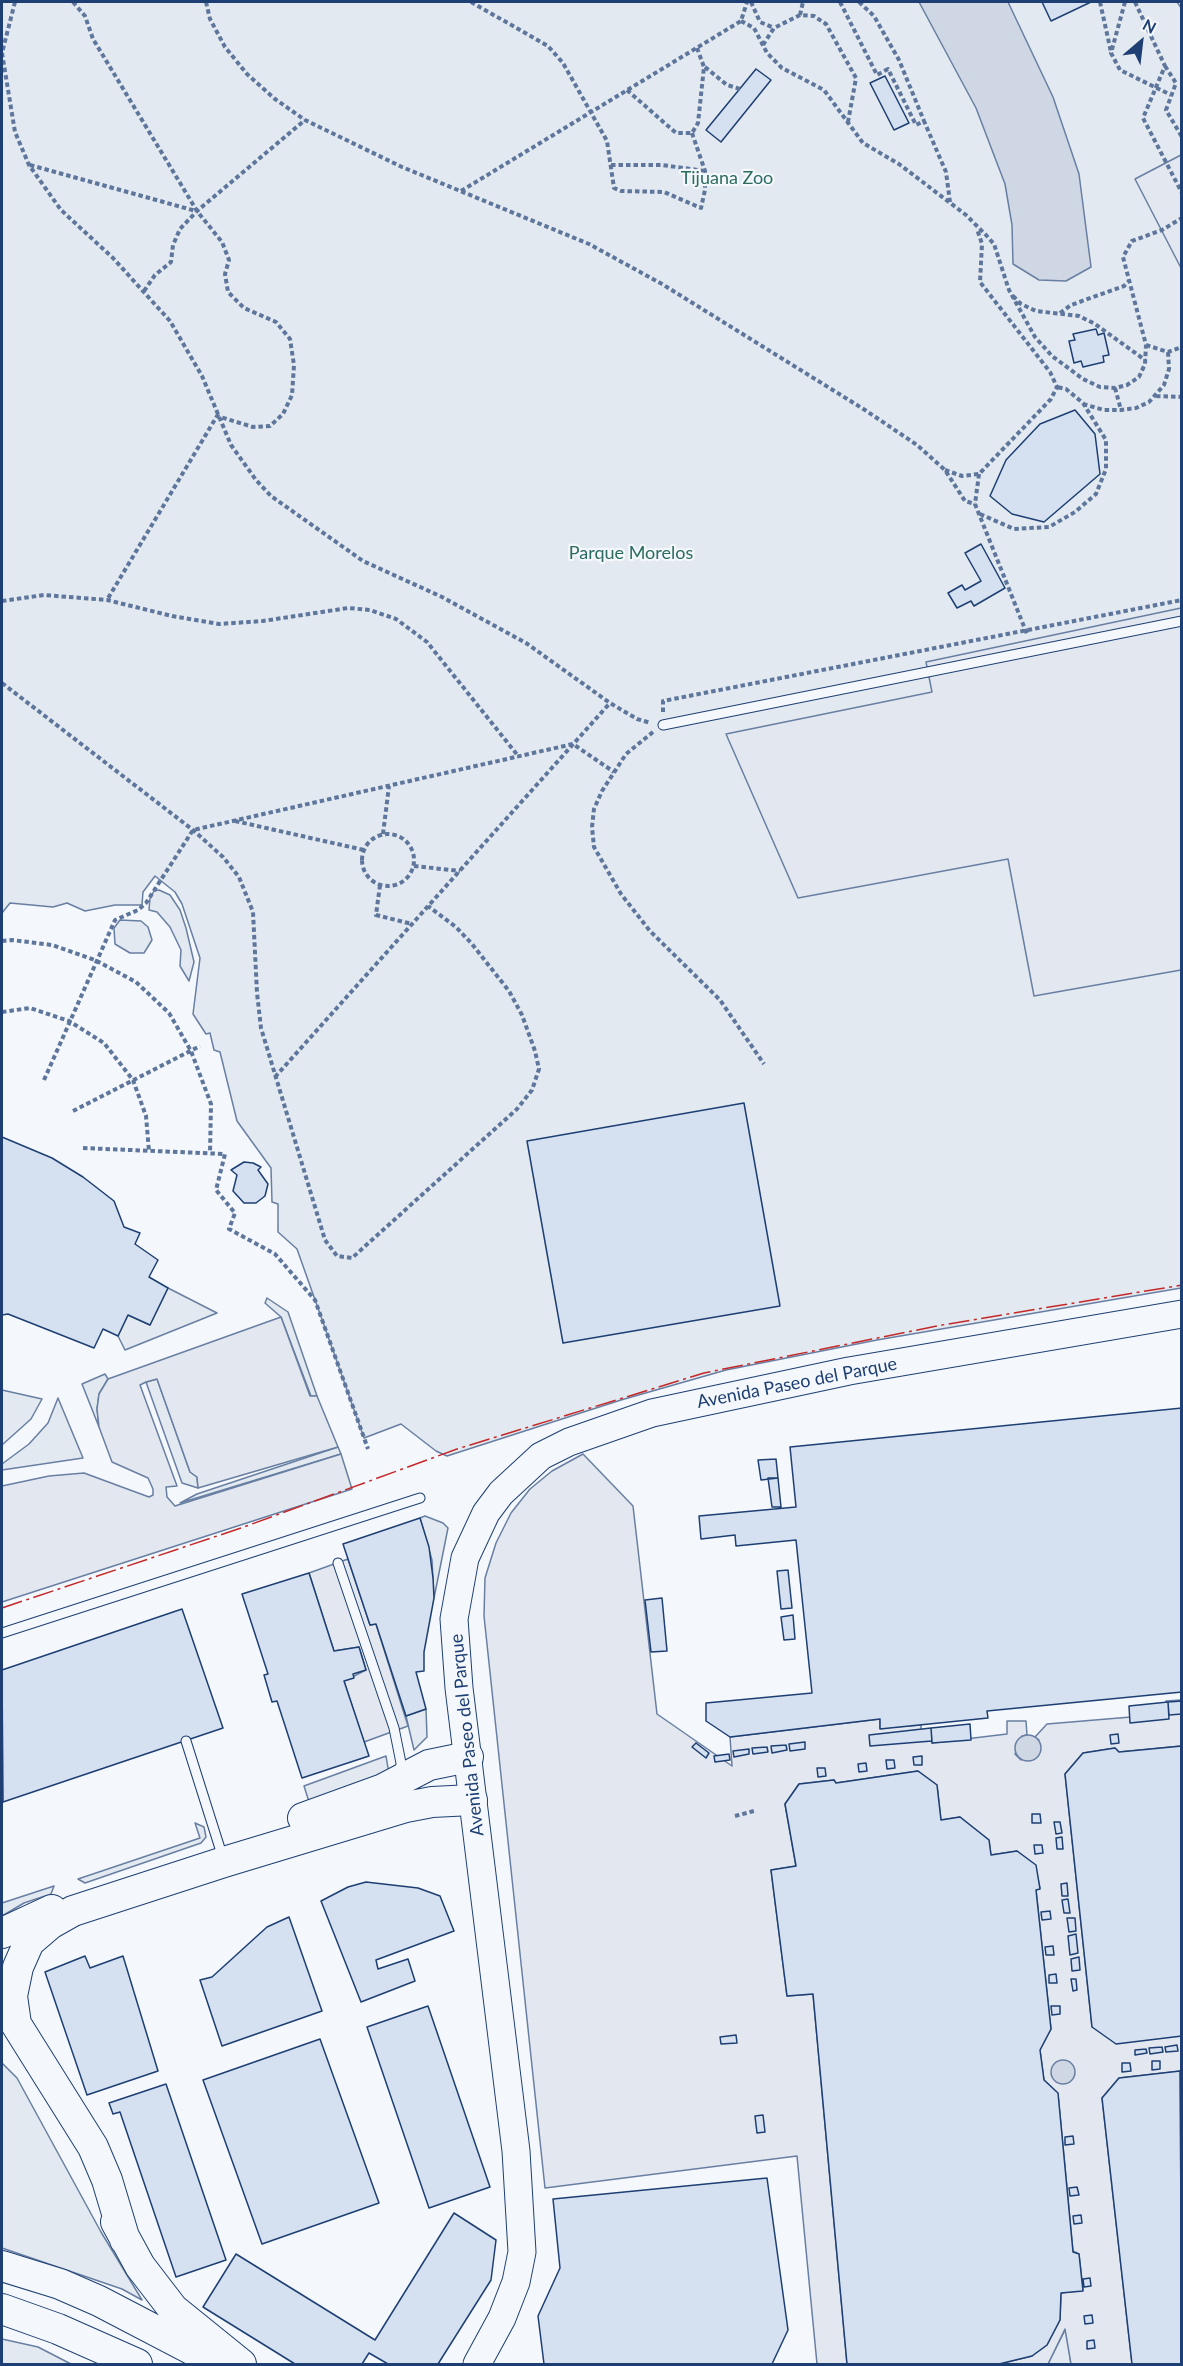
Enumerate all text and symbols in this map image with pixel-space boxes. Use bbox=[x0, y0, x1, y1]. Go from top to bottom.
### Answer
north arrow bbox=[1111, 12, 1171, 72]
text: N bbox=[1140, 14, 1160, 37]
park label: Tijuana Zoo bbox=[681, 167, 773, 189]
park label: Parque Morelos bbox=[569, 542, 693, 564]
street label: Avenida Paseo del Parque bbox=[695, 1353, 899, 1413]
street label: Avenida Paseo del Parque bbox=[446, 1633, 488, 1837]

